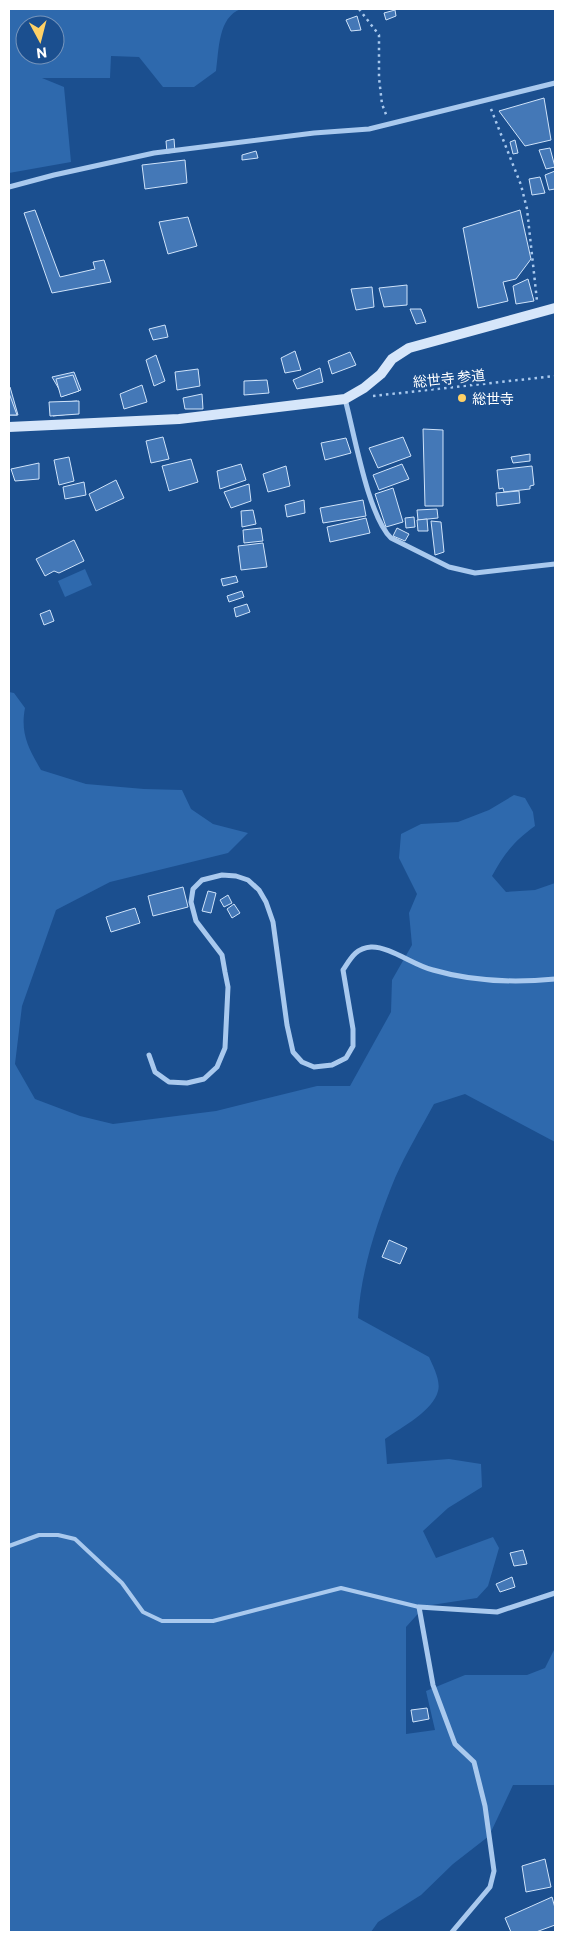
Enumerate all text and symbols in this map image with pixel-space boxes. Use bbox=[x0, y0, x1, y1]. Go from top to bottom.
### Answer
north arrow bbox=[15, 15, 65, 65]
text: N bbox=[35, 44, 48, 62]
street label: 総世寺 参道 bbox=[412, 366, 486, 390]
place label: 総世寺 bbox=[472, 390, 514, 407]
marker: 総世寺 bbox=[456, 392, 468, 404]

